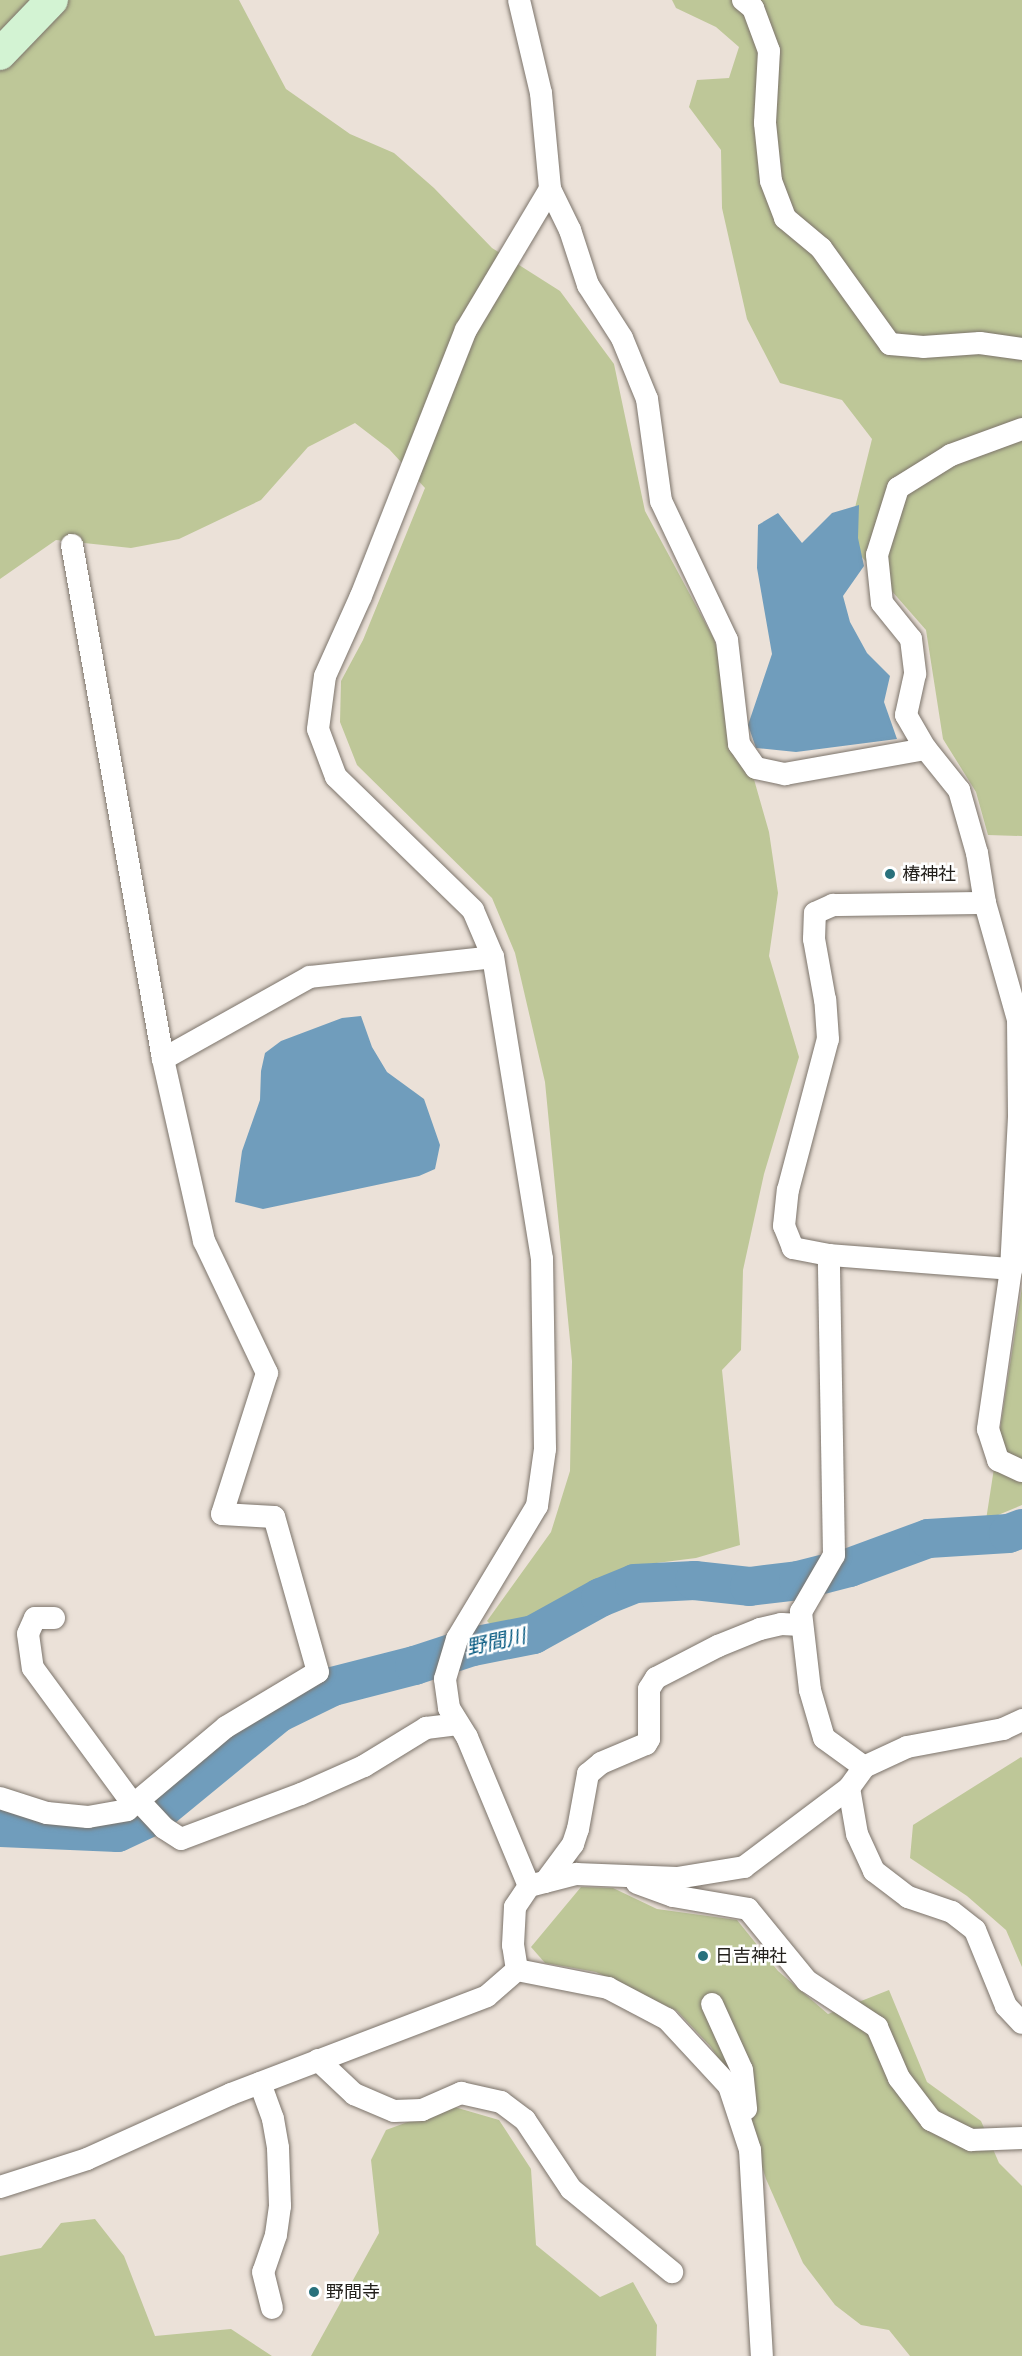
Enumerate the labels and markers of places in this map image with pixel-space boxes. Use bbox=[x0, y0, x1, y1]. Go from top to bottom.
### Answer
place label: 椿神社 bbox=[902, 863, 956, 885]
marker: 椿神社 bbox=[883, 867, 897, 881]
place label: 日吉神社 bbox=[715, 1945, 787, 1967]
marker: 日吉神社 bbox=[696, 1949, 710, 1963]
place label: 野間寺 bbox=[326, 2281, 380, 2303]
marker: 野間寺 bbox=[307, 2285, 321, 2299]

